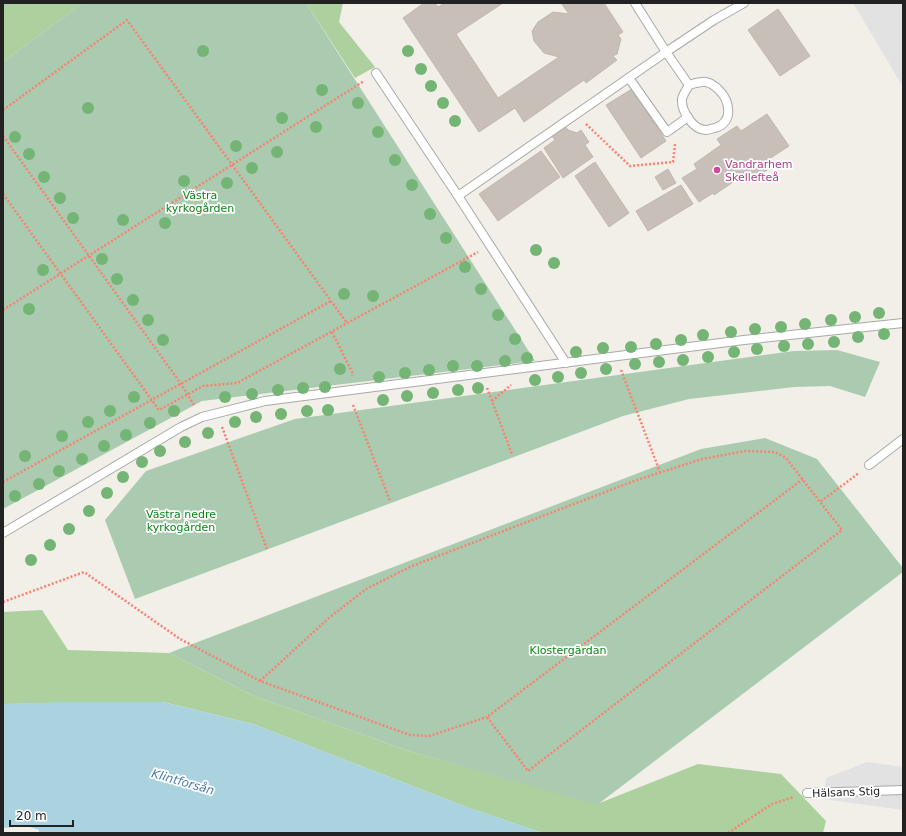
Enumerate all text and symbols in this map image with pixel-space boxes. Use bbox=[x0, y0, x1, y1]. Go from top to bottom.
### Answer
place label: Vandrarhem Skellefteå bbox=[725, 158, 792, 184]
marker: Vandrarhem Skellefteå bbox=[712, 165, 722, 175]
park label: Västra kyrkogården bbox=[166, 189, 234, 215]
park label: Västra nedre kyrkogården bbox=[146, 508, 216, 534]
park label: Klostergärdan bbox=[530, 644, 606, 657]
water label: Klintforsån bbox=[150, 766, 216, 798]
street label: Hälsans Stig bbox=[812, 785, 880, 800]
scale bar bbox=[10, 802, 73, 828]
text: 20 m bbox=[16, 809, 47, 823]

